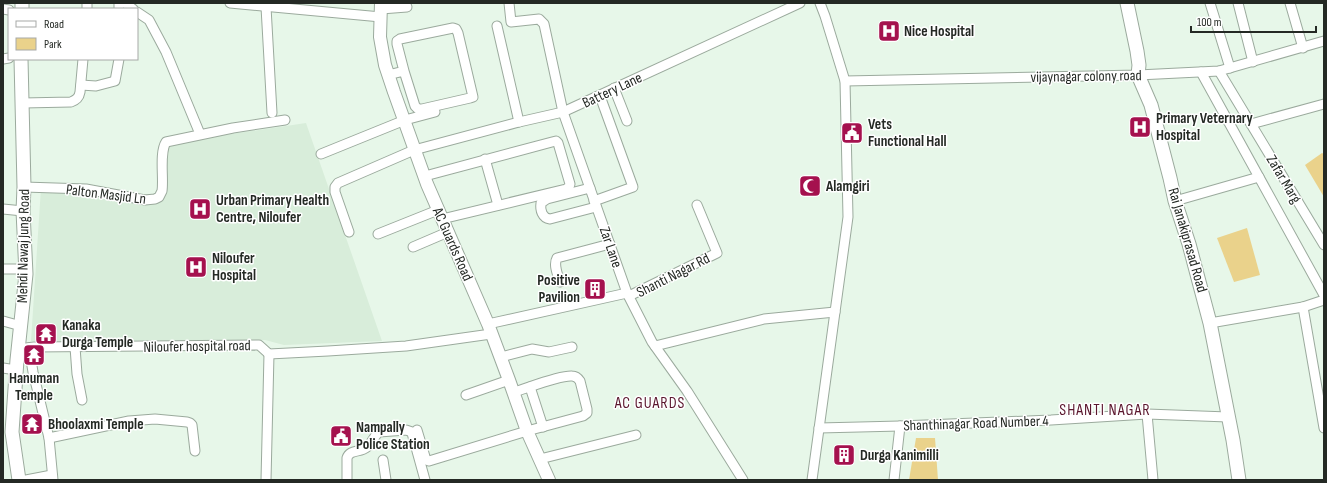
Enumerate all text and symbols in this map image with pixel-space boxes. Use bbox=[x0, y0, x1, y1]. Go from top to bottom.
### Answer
legend bbox=[8, 8, 138, 60]
scale bar bbox=[1191, 8, 1316, 34]
text: 100 m bbox=[1197, 15, 1222, 30]
text: Road bbox=[44, 17, 64, 32]
hospital icon: Nice Hospital bbox=[876, 18, 902, 44]
place label: Nice Hospital bbox=[904, 22, 974, 41]
text: Park bbox=[44, 37, 62, 52]
street label: vijaynagar colony road bbox=[1030, 66, 1142, 87]
street label: Battery Lane bbox=[579, 68, 645, 113]
place label: Primary Veternary Hospital bbox=[1156, 109, 1254, 145]
hospital icon: Primary Veternary Hospital bbox=[1127, 114, 1153, 140]
place label: Vets Functional Hall bbox=[868, 115, 947, 151]
public building icon: Vets Functional Hall bbox=[839, 120, 865, 146]
street label: Zafar Marg bbox=[1262, 152, 1305, 207]
mosque icon: Alamgiri bbox=[797, 173, 823, 199]
place label: Alamgiri bbox=[825, 177, 869, 196]
street label: Palton Masjid Ln bbox=[65, 180, 147, 209]
street label: Rai Janakiprasad Road bbox=[1163, 186, 1212, 295]
street label: Mehdi Nawaj Jung Road bbox=[13, 189, 34, 303]
place label: Urban Primary Health Centre, Niloufer bbox=[216, 191, 329, 227]
hospital icon: Urban Primary Health Centre, Niloufer bbox=[187, 196, 213, 222]
street label: AC Guards Road bbox=[427, 204, 477, 284]
street label: Zar Lane bbox=[595, 224, 626, 270]
place label: Niloufer Hospital bbox=[212, 249, 256, 285]
street label: Shanti Nagar Rd bbox=[633, 249, 713, 302]
hospital icon: Niloufer Hospital bbox=[183, 254, 209, 280]
place label: Positive Pavilion bbox=[537, 271, 580, 307]
building icon: Positive Pavilion bbox=[582, 276, 608, 302]
place label: Kanaka Durga Temple bbox=[62, 316, 133, 352]
temple icon: Kanaka Durga Temple bbox=[33, 321, 59, 347]
street label: Niloufer hospital road bbox=[143, 336, 251, 357]
temple icon: Hanuman Temple bbox=[21, 342, 47, 368]
place label: Hanuman Temple bbox=[9, 369, 59, 405]
district label: AC GUARDS bbox=[614, 394, 685, 413]
district label: SHANTI NAGAR bbox=[1059, 401, 1151, 420]
temple icon: Bhoolaxmi Temple bbox=[19, 411, 45, 437]
street label: Shanthinagar Road Number 4 bbox=[903, 411, 1049, 436]
place label: Bhoolaxmi Temple bbox=[48, 415, 144, 434]
place label: Nampally Police Station bbox=[356, 418, 430, 454]
public building icon: Nampally Police Station bbox=[328, 423, 354, 449]
building icon: Durga Kanimilli bbox=[831, 442, 857, 468]
place label: Durga Kanimilli bbox=[860, 446, 939, 465]

